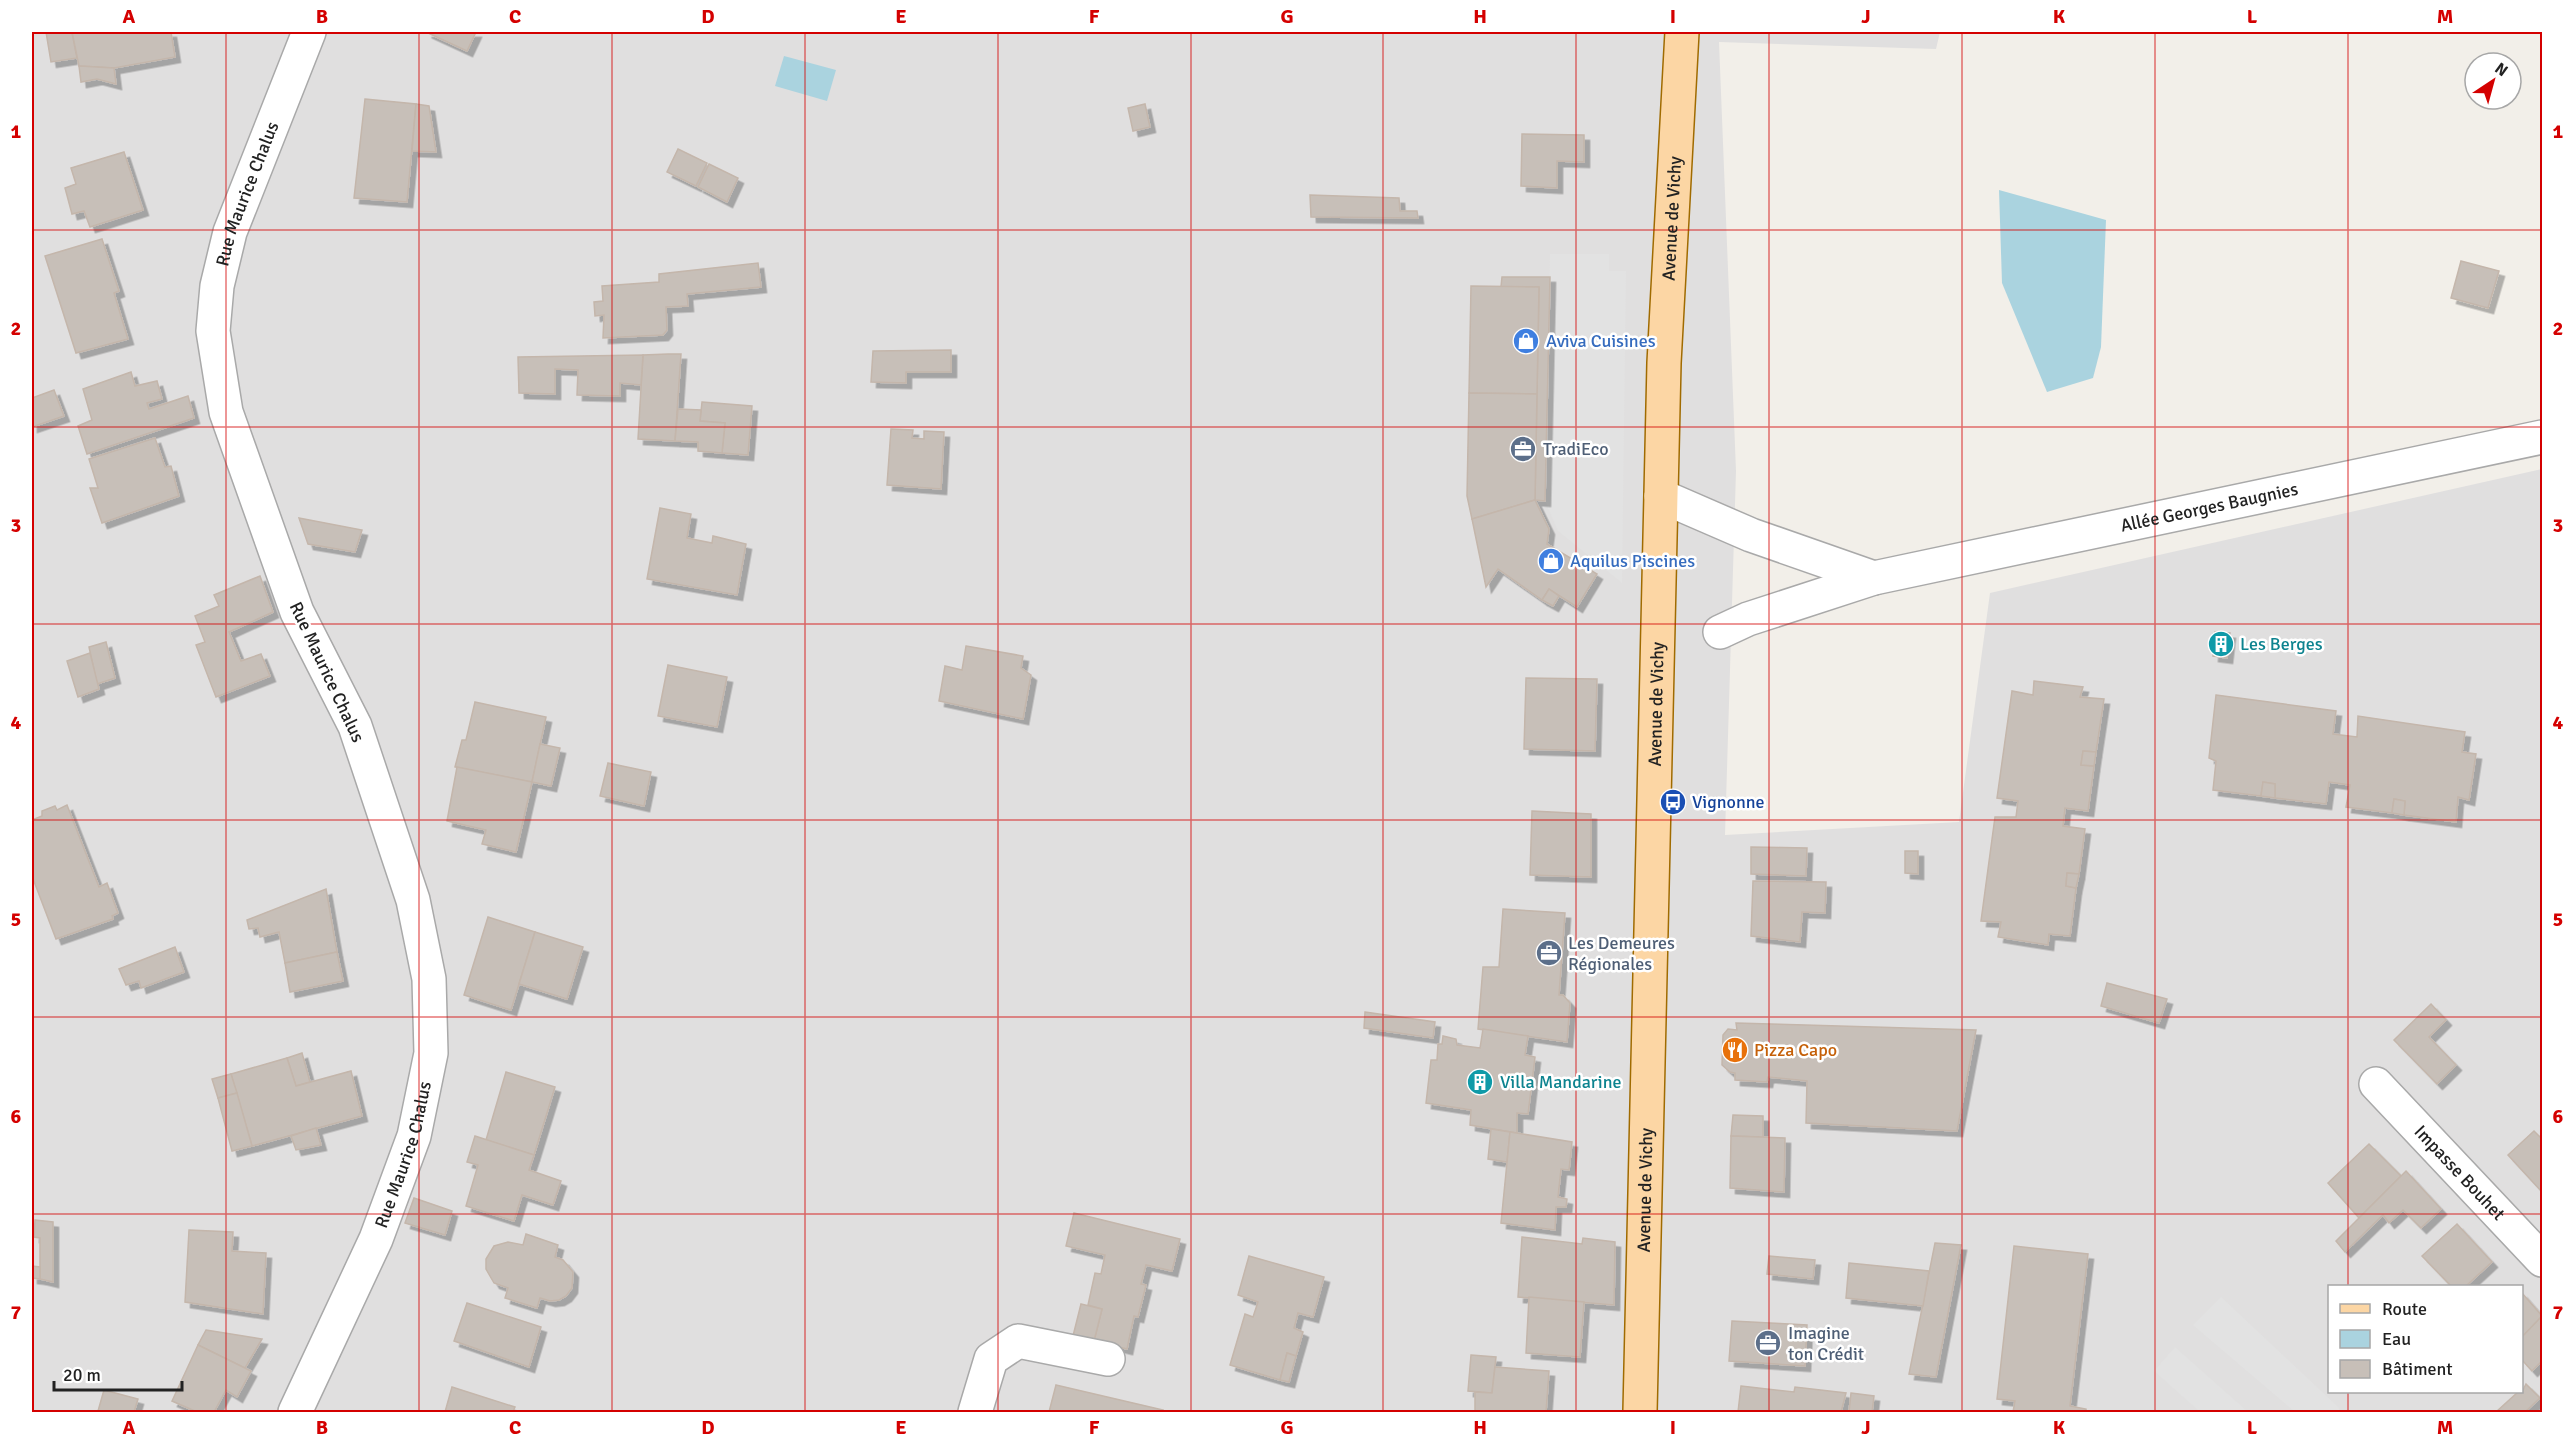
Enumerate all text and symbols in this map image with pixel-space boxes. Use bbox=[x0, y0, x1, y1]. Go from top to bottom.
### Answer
text: A bbox=[123, 4, 136, 29]
text: B bbox=[316, 4, 328, 29]
text: C bbox=[509, 4, 521, 29]
text: D bbox=[701, 4, 715, 29]
text: E bbox=[895, 4, 907, 29]
text: F bbox=[1089, 4, 1100, 29]
text: G bbox=[1280, 4, 1294, 29]
text: H bbox=[1473, 4, 1487, 29]
text: I bbox=[1670, 4, 1676, 29]
text: J bbox=[1861, 4, 1871, 29]
text: K bbox=[2053, 4, 2066, 29]
text: L bbox=[2247, 4, 2258, 29]
text: M bbox=[2437, 4, 2453, 29]
north arrow bbox=[2463, 51, 2523, 111]
text: N bbox=[2491, 58, 2512, 81]
street label: Rue Maurice Chalus bbox=[211, 118, 284, 268]
text: 1 bbox=[11, 119, 22, 144]
text: 1 bbox=[2553, 119, 2564, 144]
street label: Avenue de Vichy bbox=[1657, 155, 1686, 281]
text: 2 bbox=[11, 316, 21, 341]
text: 2 bbox=[2553, 316, 2563, 341]
shop icon: Aviva Cuisines bbox=[1511, 326, 1541, 356]
place label: Aviva Cuisines bbox=[1546, 330, 1656, 352]
office icon: TradiEco bbox=[1508, 434, 1538, 464]
place label: TradiEco bbox=[1543, 438, 1609, 460]
street label: Allée Georges Baugnies bbox=[2118, 478, 2300, 537]
text: 3 bbox=[11, 513, 21, 538]
text: 3 bbox=[2553, 513, 2563, 538]
shop icon: Aquilus Piscines bbox=[1536, 546, 1566, 576]
place label: Aquilus Piscines bbox=[1570, 550, 1695, 572]
street label: Rue Maurice Chalus bbox=[285, 598, 369, 746]
building icon: Les Berges bbox=[2206, 629, 2236, 659]
place label: Les Berges bbox=[2240, 633, 2323, 655]
street label: Avenue de Vichy bbox=[1644, 641, 1669, 767]
text: 4 bbox=[11, 710, 22, 735]
text: 4 bbox=[2553, 710, 2564, 735]
bus stop icon: Vignonne bbox=[1658, 787, 1688, 817]
place label: Vignonne bbox=[1692, 791, 1765, 813]
text: 5 bbox=[11, 907, 21, 932]
text: 5 bbox=[2553, 907, 2563, 932]
place label: Les Demeures Régionales bbox=[1568, 932, 1675, 975]
office icon: Les Demeures Régionales bbox=[1534, 938, 1564, 968]
restaurant icon: Pizza Capo bbox=[1720, 1035, 1750, 1065]
place label: Pizza Capo bbox=[1754, 1039, 1837, 1061]
building icon: Villa Mandarine bbox=[1465, 1067, 1495, 1097]
place label: Villa Mandarine bbox=[1500, 1071, 1622, 1093]
street label: Rue Maurice Chalus bbox=[370, 1079, 436, 1231]
text: 6 bbox=[11, 1104, 22, 1129]
text: 6 bbox=[2553, 1104, 2564, 1129]
street label: Impasse Bouhet bbox=[2410, 1121, 2510, 1225]
street label: Avenue de Vichy bbox=[1633, 1127, 1658, 1253]
legend bbox=[2328, 1285, 2523, 1393]
text: Route bbox=[2382, 1298, 2427, 1320]
text: 7 bbox=[11, 1300, 22, 1325]
text: 7 bbox=[2553, 1300, 2564, 1325]
place label: Imagine ton Crédit bbox=[1788, 1322, 1864, 1365]
office icon: Imagine ton Crédit bbox=[1753, 1328, 1783, 1358]
text: Eau bbox=[2382, 1328, 2411, 1350]
scale bar bbox=[54, 1354, 182, 1392]
text: Bâtiment bbox=[2382, 1358, 2453, 1380]
text: 20 m bbox=[63, 1364, 101, 1386]
text: A bbox=[123, 1415, 136, 1440]
text: B bbox=[316, 1415, 328, 1440]
text: C bbox=[509, 1415, 521, 1440]
text: D bbox=[701, 1415, 715, 1440]
text: E bbox=[895, 1415, 907, 1440]
text: F bbox=[1089, 1415, 1100, 1440]
text: G bbox=[1280, 1415, 1294, 1440]
text: H bbox=[1473, 1415, 1487, 1440]
text: I bbox=[1670, 1415, 1676, 1440]
text: J bbox=[1861, 1415, 1871, 1440]
text: K bbox=[2053, 1415, 2066, 1440]
text: L bbox=[2247, 1415, 2258, 1440]
text: M bbox=[2437, 1415, 2453, 1440]

